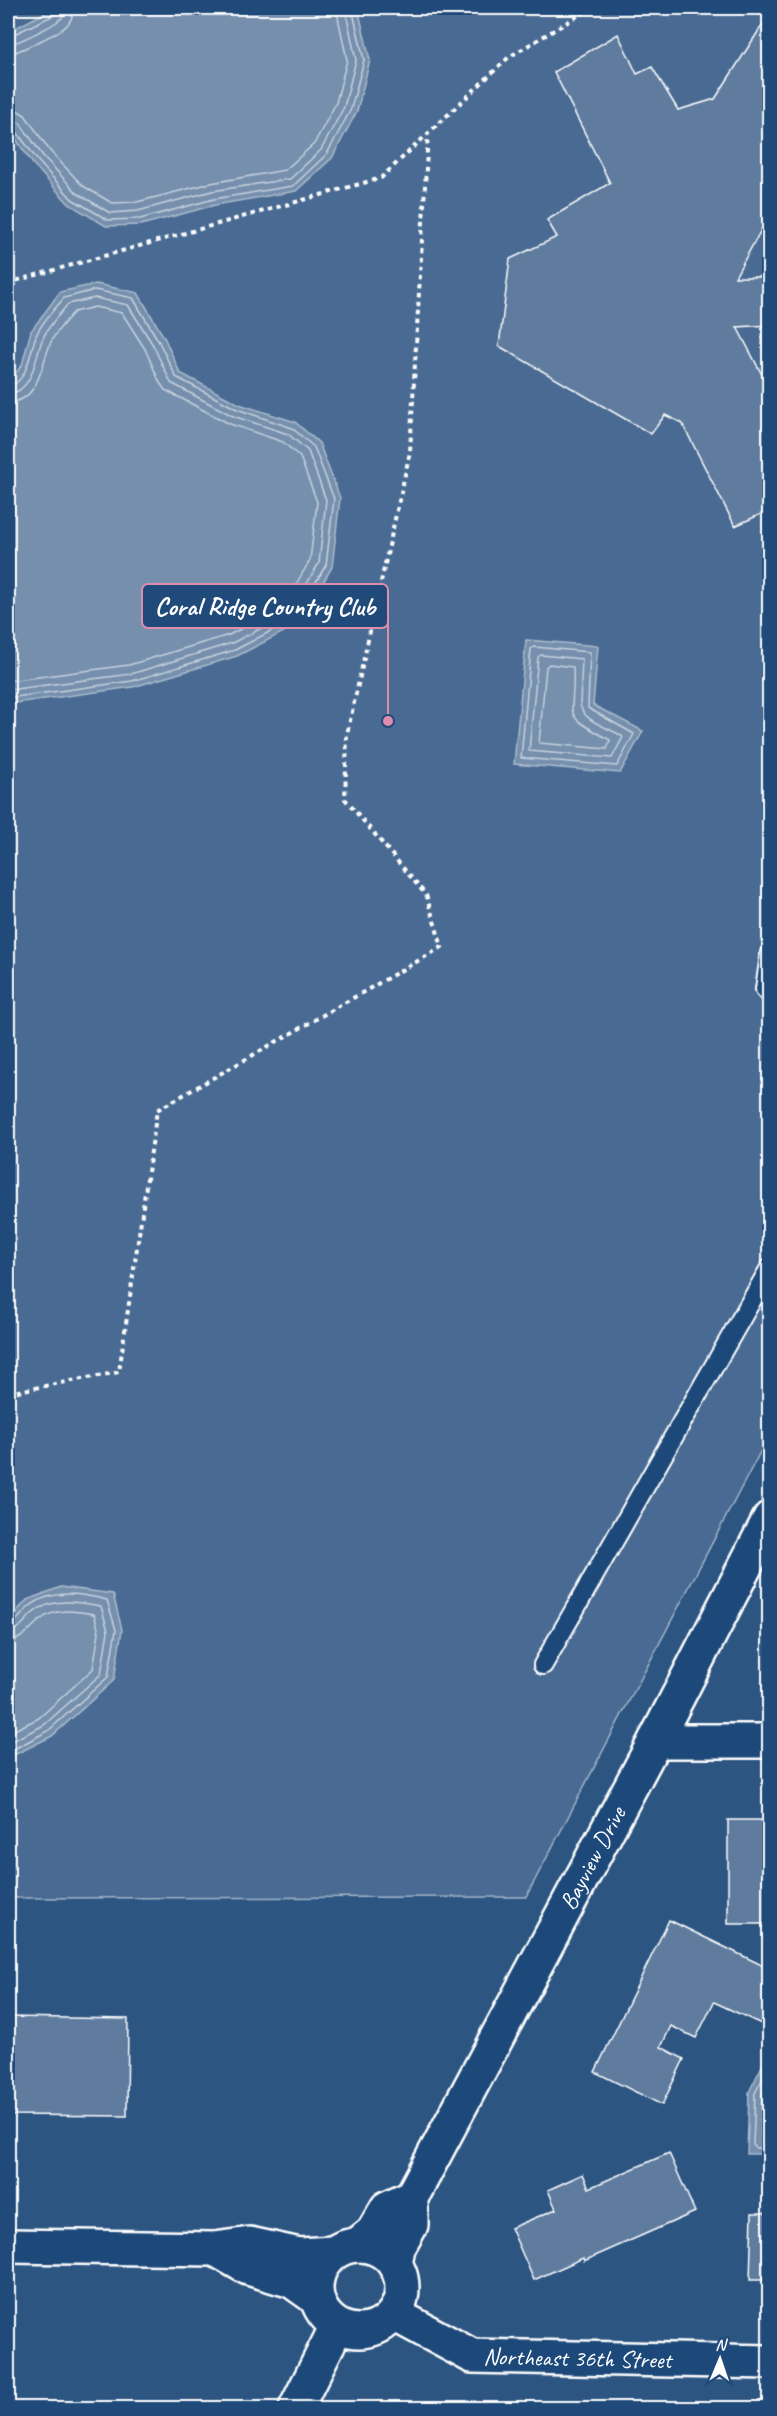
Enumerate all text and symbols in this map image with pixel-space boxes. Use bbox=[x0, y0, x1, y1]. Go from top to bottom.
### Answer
callout: Coral Ridge Country Club bbox=[142, 584, 388, 628]
text: Coral Ridge Country Club bbox=[155, 590, 378, 623]
street label: Bayview Drive bbox=[553, 1800, 633, 1915]
north arrow bbox=[690, 2329, 750, 2389]
text: N bbox=[715, 2335, 729, 2355]
street label: Northeast 36th Street bbox=[483, 2341, 674, 2375]

